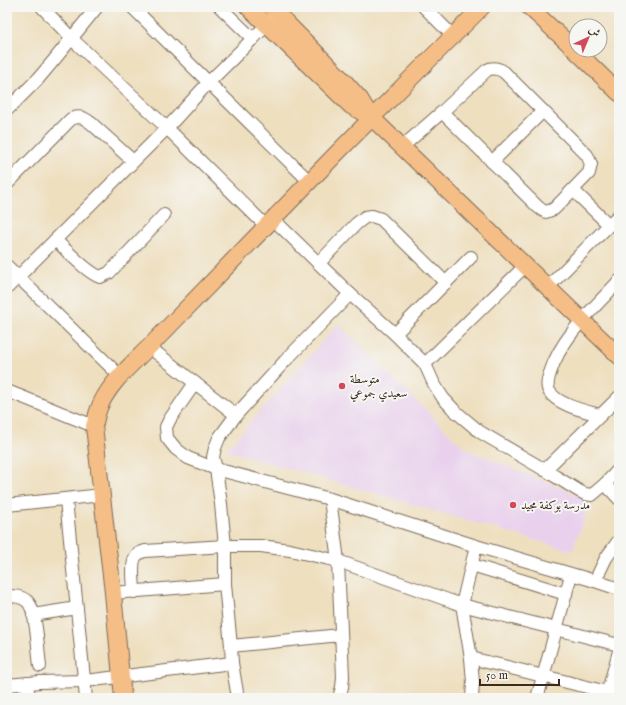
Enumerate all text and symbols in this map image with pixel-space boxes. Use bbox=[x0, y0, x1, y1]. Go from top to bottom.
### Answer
north arrow bbox=[568, 18, 608, 58]
text: ش bbox=[585, 23, 603, 40]
place label: متوسطة سعيدي جموعي bbox=[350, 372, 408, 403]
marker: متوسطة سعيدي جموعي bbox=[337, 381, 347, 391]
place label: مدرسة بوكفة مجيد bbox=[521, 498, 590, 513]
marker: مدرسة بوكفة مجيد bbox=[508, 500, 518, 510]
scale bar bbox=[480, 661, 559, 687]
text: 50 m bbox=[486, 668, 508, 683]

